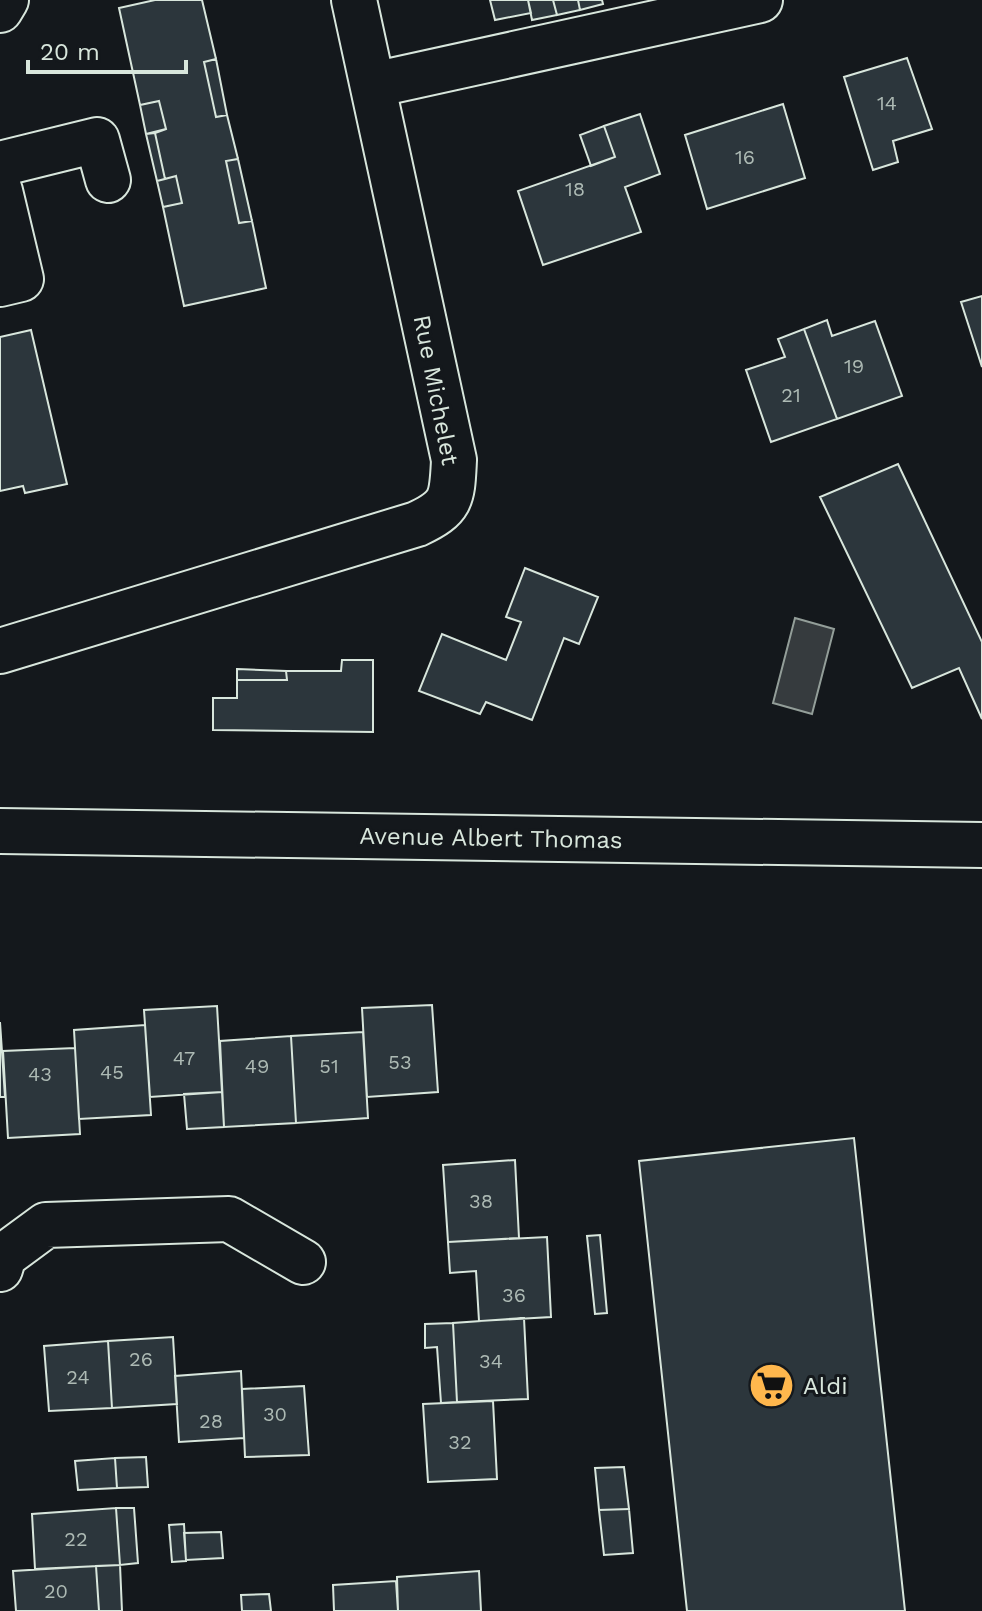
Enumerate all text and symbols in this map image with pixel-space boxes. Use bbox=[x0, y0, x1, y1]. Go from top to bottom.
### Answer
scale bar bbox=[28, 24, 186, 74]
text: 20 m bbox=[40, 38, 100, 66]
house number: 14 bbox=[877, 91, 897, 115]
house number: 16 bbox=[735, 145, 755, 169]
house number: 18 bbox=[565, 177, 585, 201]
street label: Rue Michelet bbox=[408, 313, 464, 467]
house number: 19 bbox=[844, 354, 864, 378]
house number: 21 bbox=[781, 383, 801, 407]
street label: Avenue Albert Thomas bbox=[359, 822, 623, 854]
house number: 47 bbox=[173, 1046, 195, 1070]
house number: 53 bbox=[388, 1050, 412, 1074]
house number: 49 bbox=[245, 1054, 269, 1078]
house number: 51 bbox=[319, 1054, 339, 1078]
house number: 45 bbox=[100, 1060, 124, 1084]
house number: 43 bbox=[28, 1062, 52, 1086]
house number: 38 bbox=[469, 1189, 493, 1213]
house number: 36 bbox=[502, 1283, 526, 1307]
house number: 26 bbox=[129, 1347, 153, 1371]
house number: 34 bbox=[479, 1349, 503, 1373]
supermarket icon: Aldi bbox=[748, 1362, 796, 1410]
house number: 24 bbox=[66, 1365, 90, 1389]
place label: Aldi bbox=[803, 1372, 848, 1400]
house number: 30 bbox=[263, 1402, 287, 1426]
house number: 28 bbox=[199, 1409, 223, 1433]
house number: 32 bbox=[448, 1430, 472, 1454]
house number: 22 bbox=[64, 1527, 88, 1551]
house number: 20 bbox=[44, 1579, 68, 1603]

